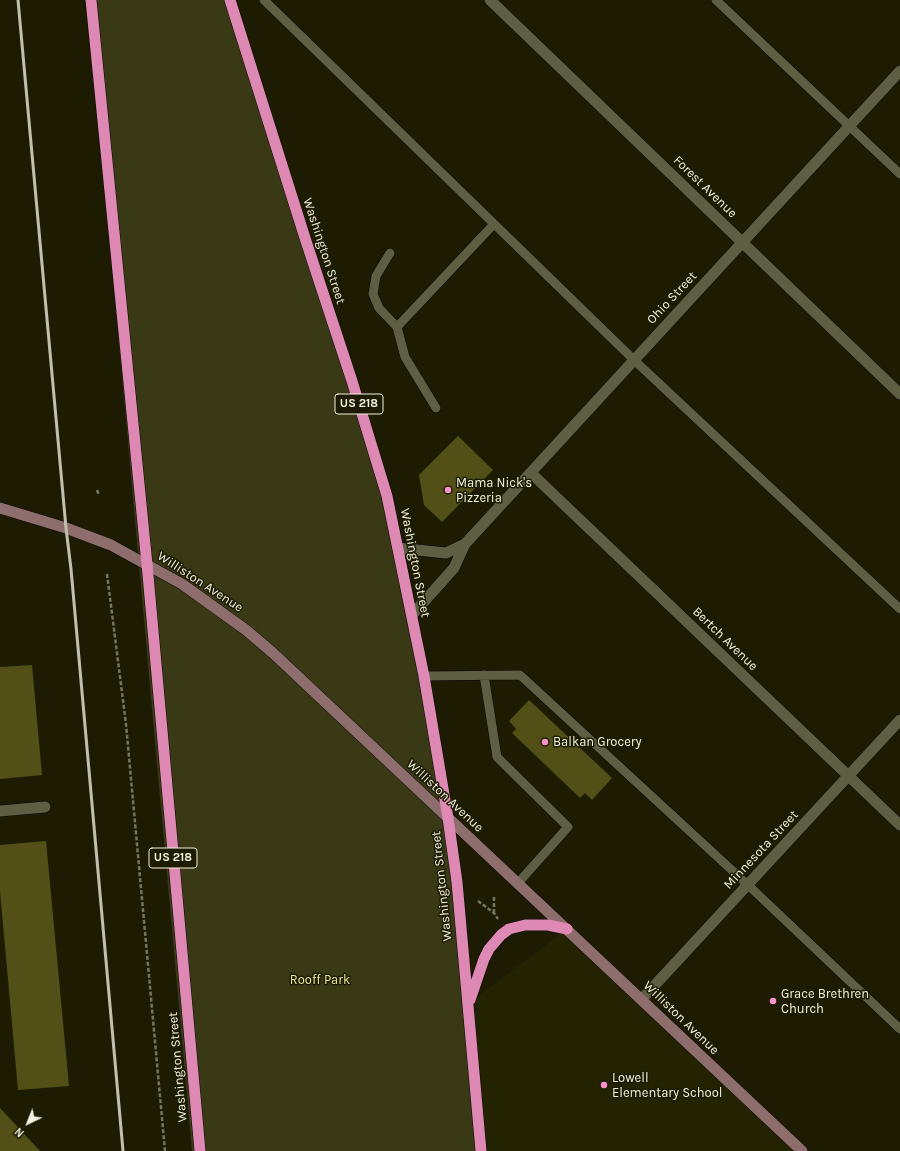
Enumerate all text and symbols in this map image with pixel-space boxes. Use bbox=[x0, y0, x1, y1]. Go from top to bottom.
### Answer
street label: Forest Avenue bbox=[670, 153, 740, 221]
street label: Washington Street bbox=[299, 196, 349, 306]
street label: Ohio Street bbox=[644, 269, 700, 327]
road number: US 218 bbox=[335, 394, 383, 414]
place label: Mama Nick's Pizzeria bbox=[456, 475, 532, 506]
marker: Mama Nick's Pizzeria bbox=[443, 485, 453, 495]
street label: Washington Street bbox=[397, 507, 433, 619]
street label: Williston Avenue bbox=[154, 548, 246, 616]
street label: Bertch Avenue bbox=[689, 604, 761, 674]
place label: Balkan Grocery bbox=[553, 734, 642, 750]
marker: Balkan Grocery bbox=[540, 737, 550, 747]
street label: Williston Avenue bbox=[403, 756, 487, 836]
street label: Minnesota Street bbox=[721, 807, 801, 893]
street label: Washington Street bbox=[428, 830, 456, 942]
road number: US 218 bbox=[149, 848, 197, 868]
park label: Rooff Park bbox=[290, 972, 350, 988]
street label: Williston Avenue bbox=[640, 978, 722, 1058]
place label: Grace Brethren Church bbox=[781, 986, 869, 1017]
marker: Grace Brethren Church bbox=[768, 996, 778, 1006]
street label: Washington Street bbox=[165, 1011, 191, 1123]
place label: Lowell Elementary School bbox=[612, 1070, 722, 1101]
marker: Lowell Elementary School bbox=[599, 1080, 609, 1090]
north arrow bbox=[8, 1103, 48, 1143]
text: N bbox=[12, 1125, 27, 1140]

